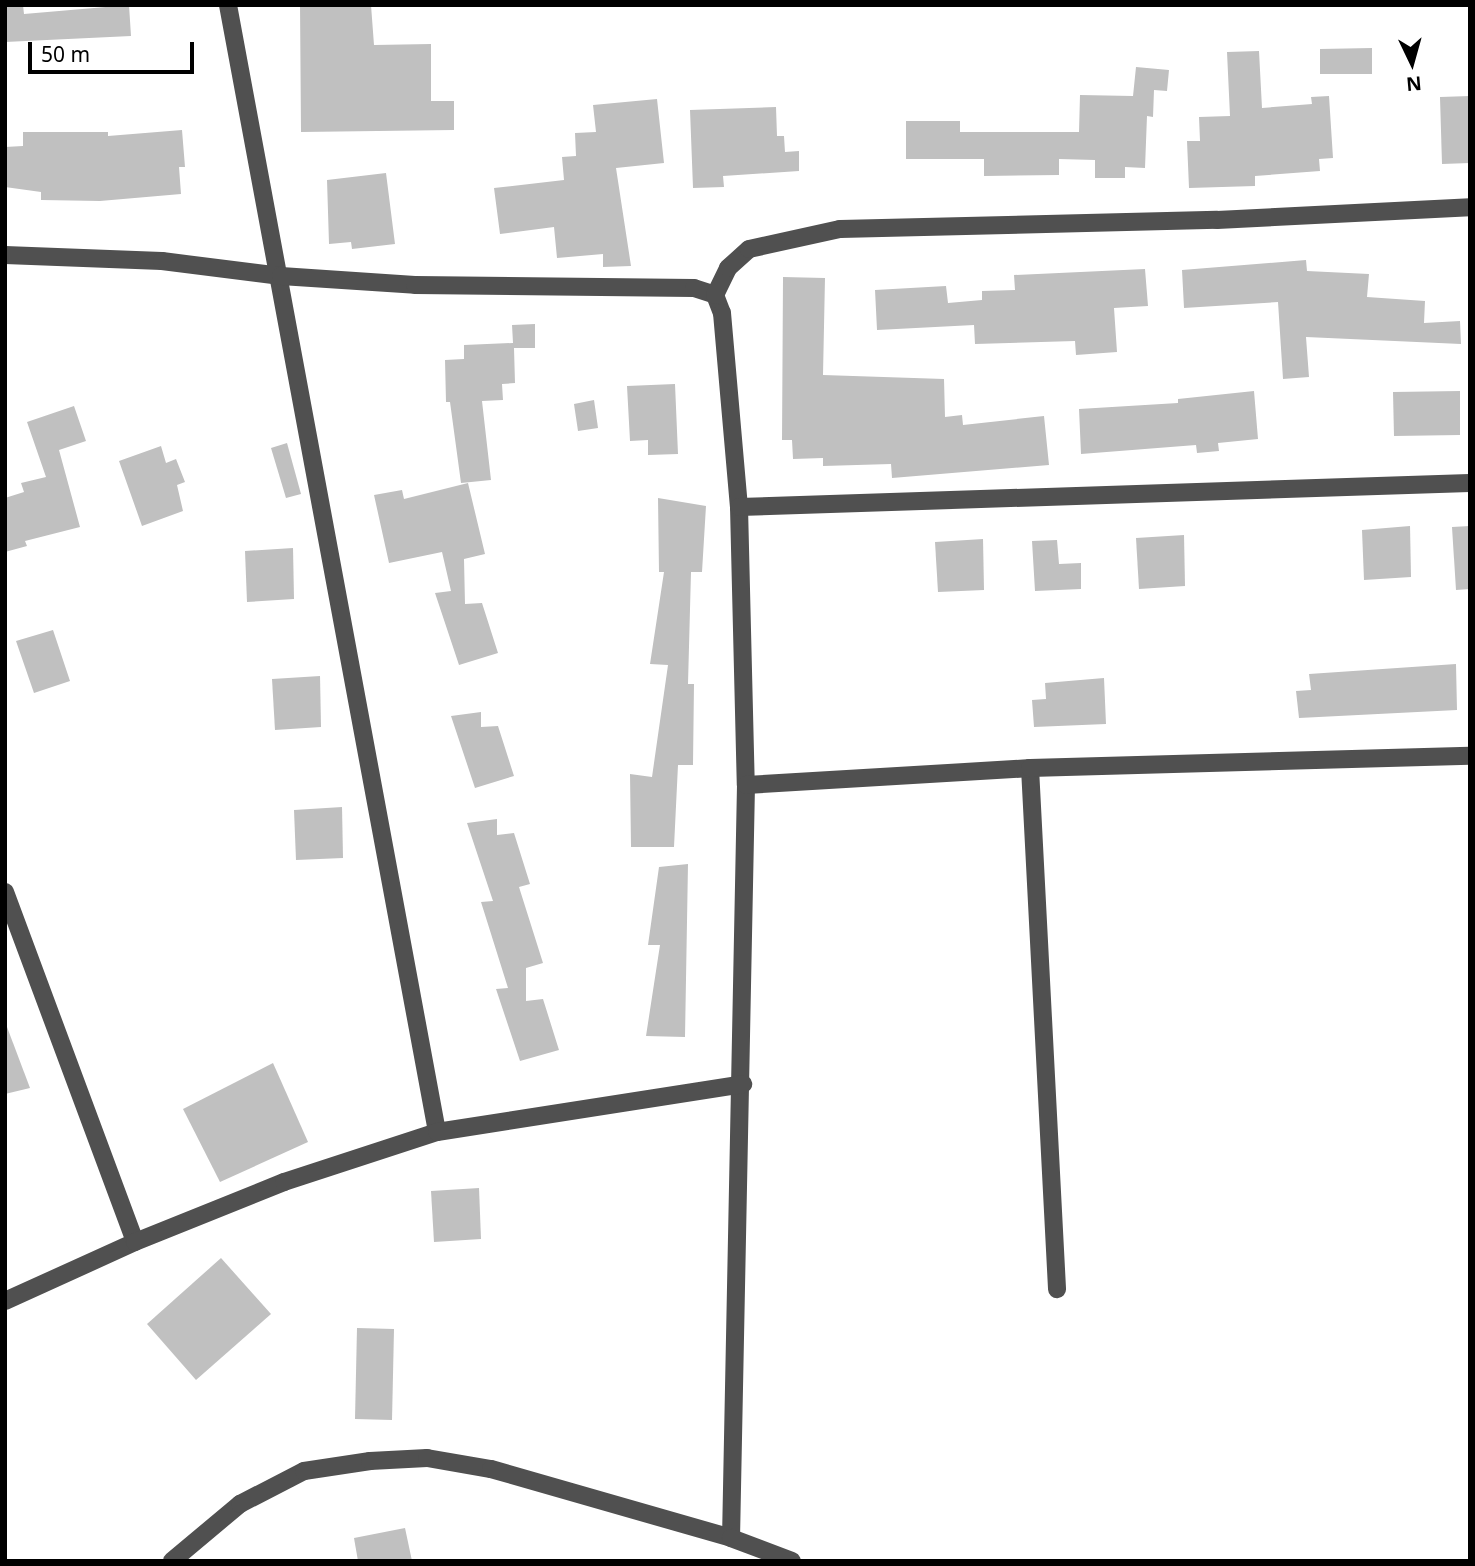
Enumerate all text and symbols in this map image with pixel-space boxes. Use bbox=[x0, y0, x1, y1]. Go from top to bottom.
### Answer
scale bar bbox=[32, 28, 198, 72]
north arrow bbox=[1377, 28, 1447, 98]
text: 50 m bbox=[41, 40, 90, 68]
text: N bbox=[1405, 70, 1423, 98]

